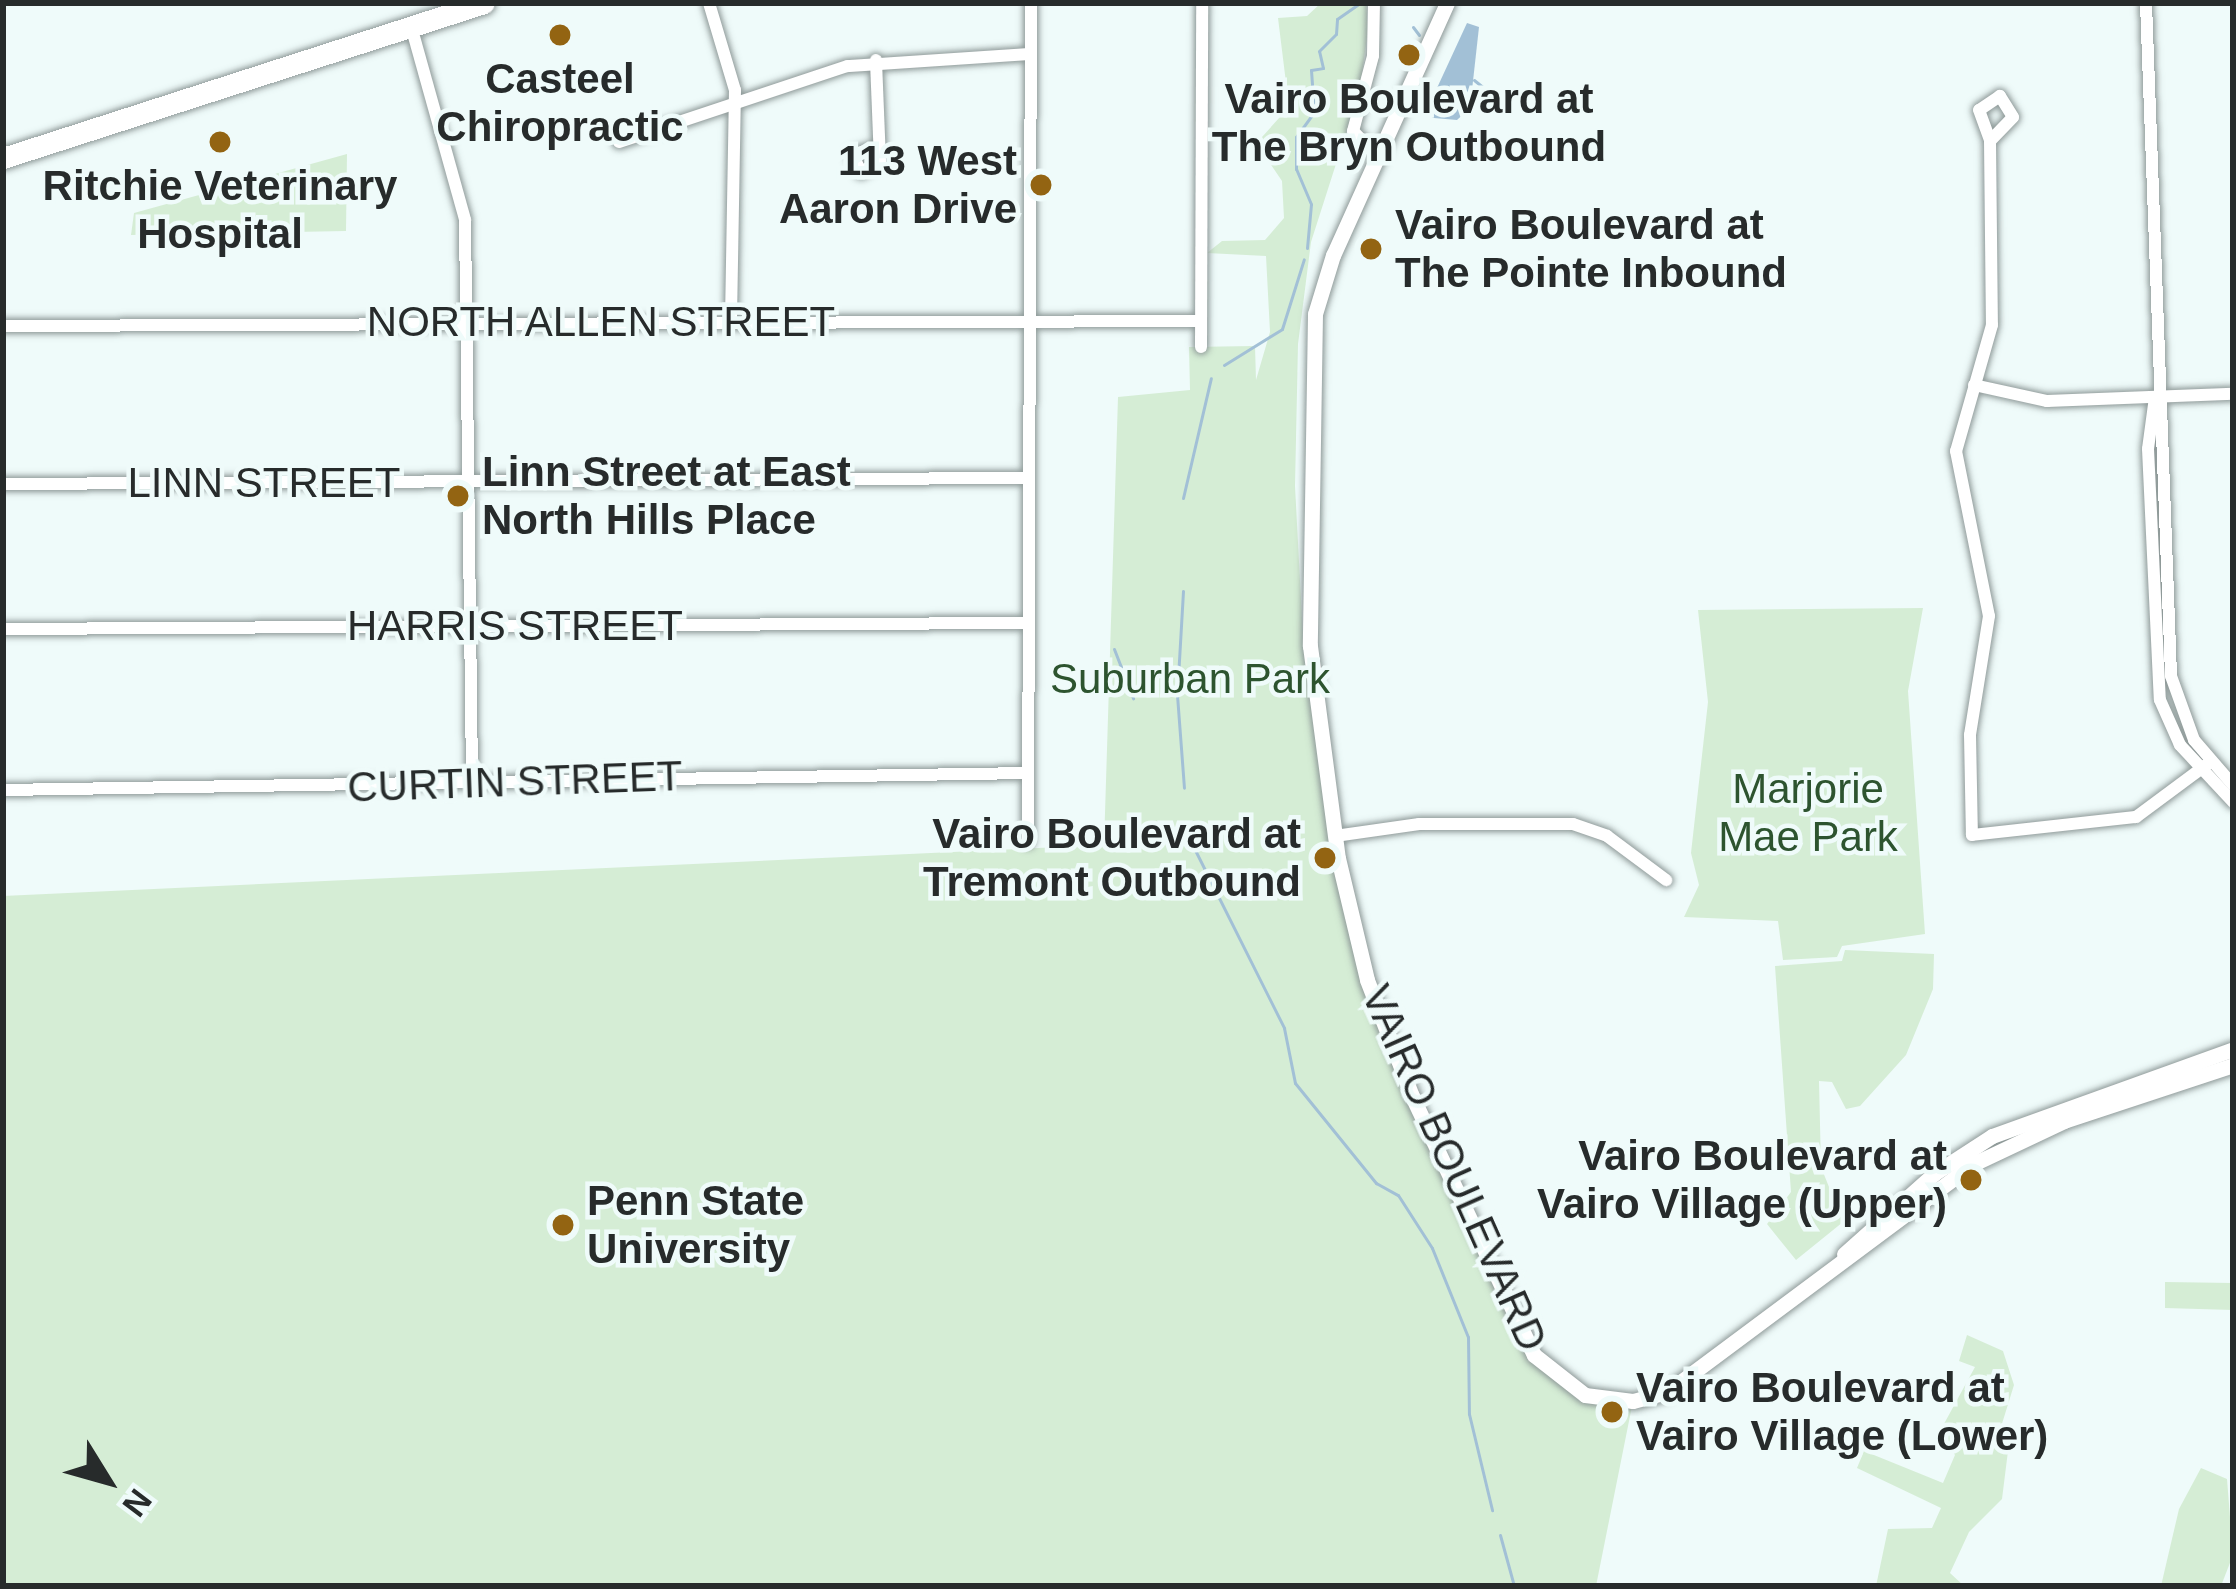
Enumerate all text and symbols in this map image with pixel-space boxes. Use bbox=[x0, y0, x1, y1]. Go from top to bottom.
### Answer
marker: Casteel Chiropractic bbox=[547, 22, 573, 48]
marker: Vairo Boulevard at The Bryn Outbound bbox=[1396, 42, 1422, 68]
place label: Casteel Chiropractic bbox=[436, 54, 684, 152]
place label: Vairo Boulevard at The Bryn Outbound bbox=[1212, 74, 1606, 172]
marker: Ritchie Veterinary Hospital bbox=[207, 129, 233, 155]
place label: 113 West Aaron Drive bbox=[779, 136, 1017, 234]
place label: Ritchie Veterinary Hospital bbox=[43, 161, 397, 260]
marker: 113 West Aaron Drive bbox=[1028, 172, 1054, 198]
place label: Vairo Boulevard at The Pointe Inbound bbox=[1395, 200, 1787, 298]
marker: Vairo Boulevard at The Pointe Inbound bbox=[1358, 236, 1384, 262]
street label: NORTH ALLEN STREET bbox=[366, 297, 836, 347]
place label: Linn Street at East North Hills Place bbox=[482, 447, 851, 546]
street label: LINN STREET bbox=[127, 458, 401, 508]
marker: Linn Street at East North Hills Place bbox=[445, 483, 471, 509]
street label: HARRIS STREET bbox=[347, 601, 683, 651]
park label: Suburban Park bbox=[1050, 654, 1330, 704]
street label: CURTIN STREET bbox=[347, 751, 683, 813]
park label: Marjorie Mae Park bbox=[1718, 764, 1898, 862]
place label: Vairo Boulevard at Tremont Outbound bbox=[923, 809, 1301, 908]
marker: Vairo Boulevard at Tremont Outbound bbox=[1312, 845, 1338, 871]
street label: VAIRO BOULEVARD bbox=[1351, 977, 1557, 1359]
place label: Vairo Boulevard at Vairo Village (Upper) bbox=[1537, 1131, 1947, 1230]
marker: Vairo Boulevard at Vairo Village (Upper) bbox=[1958, 1167, 1984, 1193]
place label: Penn State University bbox=[587, 1176, 804, 1274]
marker: Penn State University bbox=[550, 1212, 576, 1238]
place label: Vairo Boulevard at Vairo Village (Lower) bbox=[1636, 1363, 2048, 1462]
marker: Vairo Boulevard at Vairo Village (Lower) bbox=[1599, 1399, 1625, 1425]
north arrow bbox=[48, 1421, 168, 1541]
text: N bbox=[115, 1482, 159, 1524]

